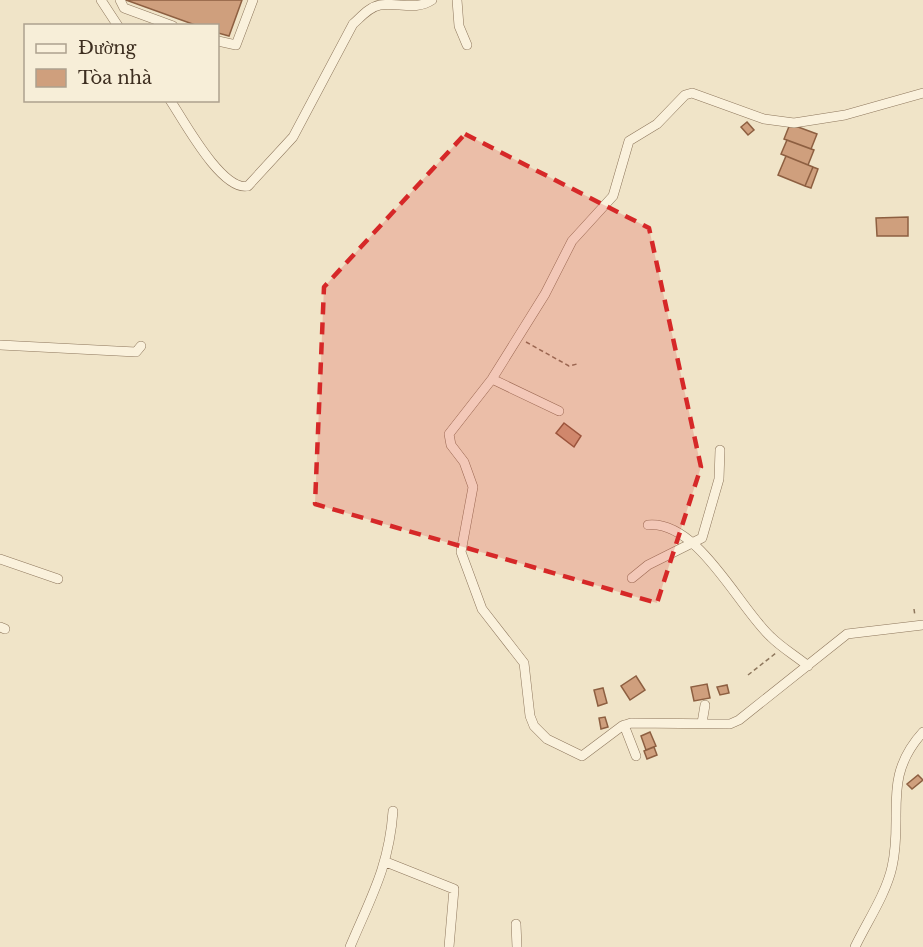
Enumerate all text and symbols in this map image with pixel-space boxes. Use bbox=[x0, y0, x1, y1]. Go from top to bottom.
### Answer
legend bbox=[24, 24, 219, 102]
text: Đường bbox=[78, 37, 137, 59]
text: Tòa nhà bbox=[78, 67, 152, 89]

